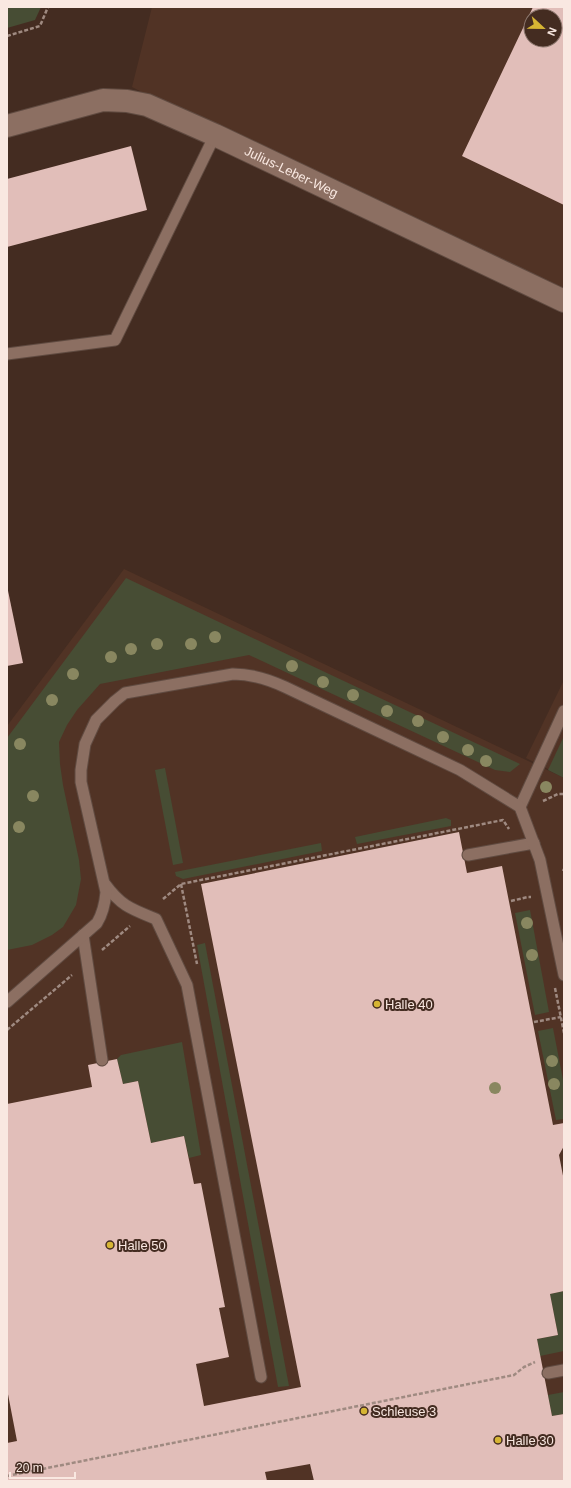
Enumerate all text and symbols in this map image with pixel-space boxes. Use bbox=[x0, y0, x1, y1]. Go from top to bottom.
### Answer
north arrow bbox=[523, 8, 563, 48]
text: N bbox=[545, 26, 559, 38]
street label: Julius-Leber-Weg bbox=[242, 143, 341, 200]
place label: Halle 40 bbox=[385, 997, 433, 1012]
marker: Halle 40 bbox=[372, 999, 382, 1009]
place label: Halle 50 bbox=[118, 1238, 166, 1253]
marker: Halle 50 bbox=[105, 1240, 115, 1250]
place label: Schleuse 3 bbox=[372, 1404, 436, 1419]
marker: Schleuse 3 bbox=[359, 1406, 369, 1416]
place label: Halle 30 bbox=[506, 1433, 554, 1448]
marker: Halle 30 bbox=[493, 1435, 503, 1445]
scale bar bbox=[10, 1454, 75, 1480]
text: 20 m bbox=[16, 1461, 43, 1475]

